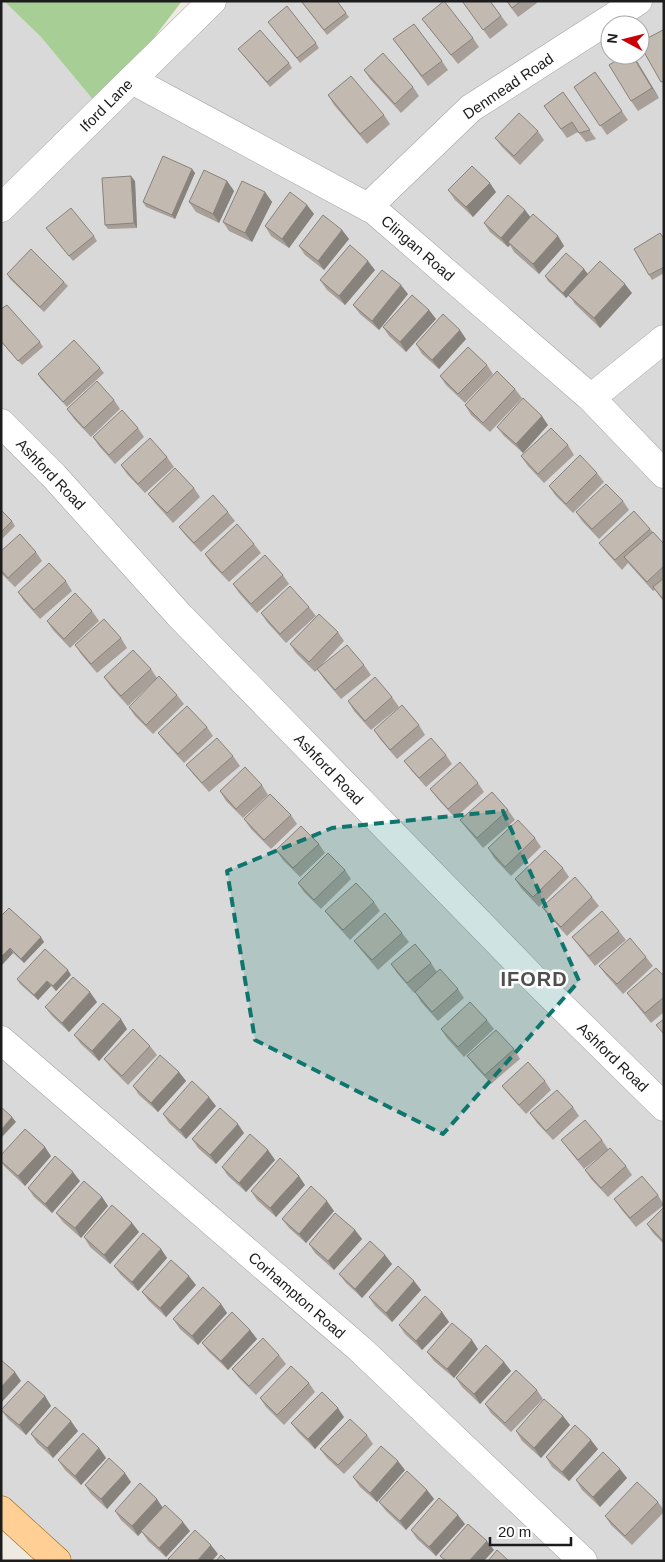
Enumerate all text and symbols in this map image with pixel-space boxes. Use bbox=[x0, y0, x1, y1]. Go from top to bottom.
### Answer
north arrow bbox=[600, 15, 650, 65]
text: N bbox=[604, 32, 621, 44]
street label: Denmead Road bbox=[460, 50, 556, 122]
street label: Iford Lane bbox=[76, 75, 136, 135]
street label: Clingan Road bbox=[378, 212, 458, 284]
street label: Ashford Road bbox=[13, 435, 89, 513]
street label: Ashford Road bbox=[291, 730, 367, 808]
district label: IFORD bbox=[500, 968, 568, 990]
street label: Ashford Road bbox=[574, 1019, 652, 1095]
street label: Corhampton Road bbox=[245, 1248, 349, 1342]
scale bar bbox=[490, 1514, 571, 1546]
text: 20 m bbox=[498, 1523, 531, 1540]

